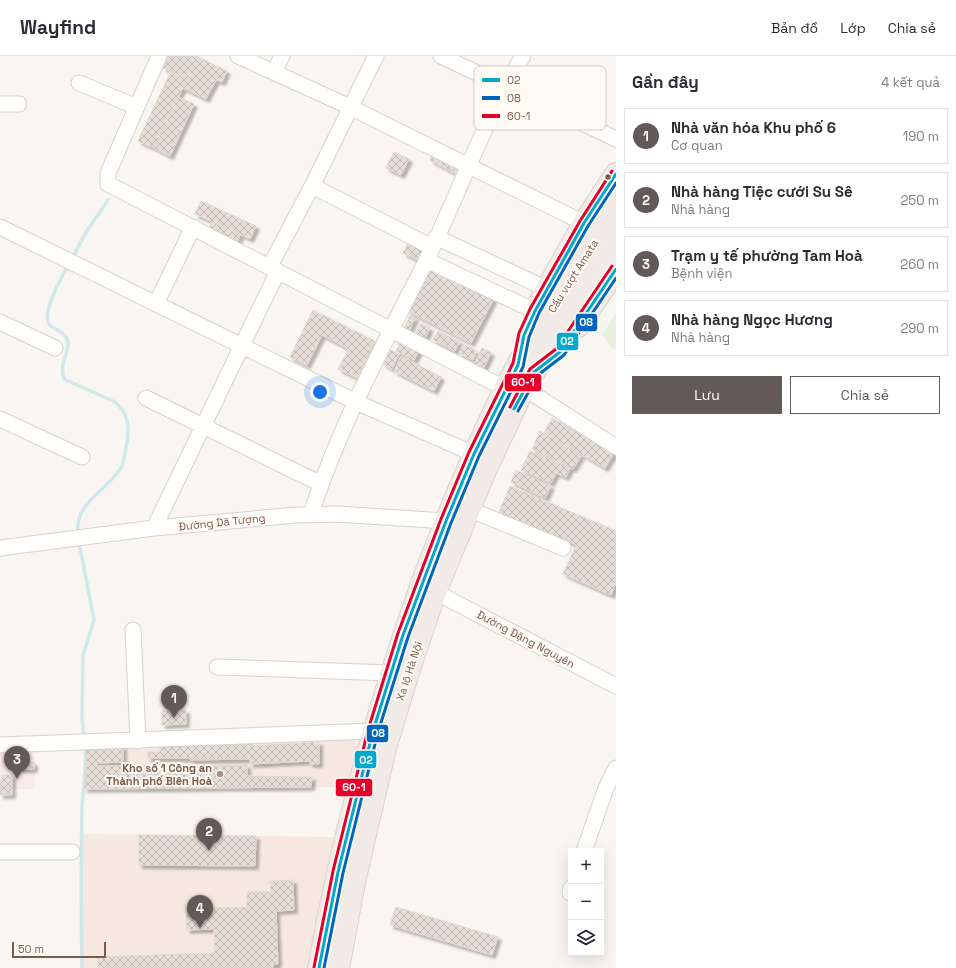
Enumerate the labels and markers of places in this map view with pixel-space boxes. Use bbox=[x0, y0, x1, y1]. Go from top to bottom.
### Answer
unlabelled marker bbox=[603, 172, 613, 182]
pin: 1 bbox=[161, 685, 187, 718]
pin: 3 bbox=[4, 746, 30, 779]
place label: Kho số 1 Công an Thành phố Biên Hoà bbox=[106, 761, 213, 788]
marker: Kho số 1 Công an Thành phố Biên Hoà bbox=[215, 769, 225, 779]
pin: 2 bbox=[196, 818, 222, 851]
pin: 4 bbox=[187, 895, 213, 928]

